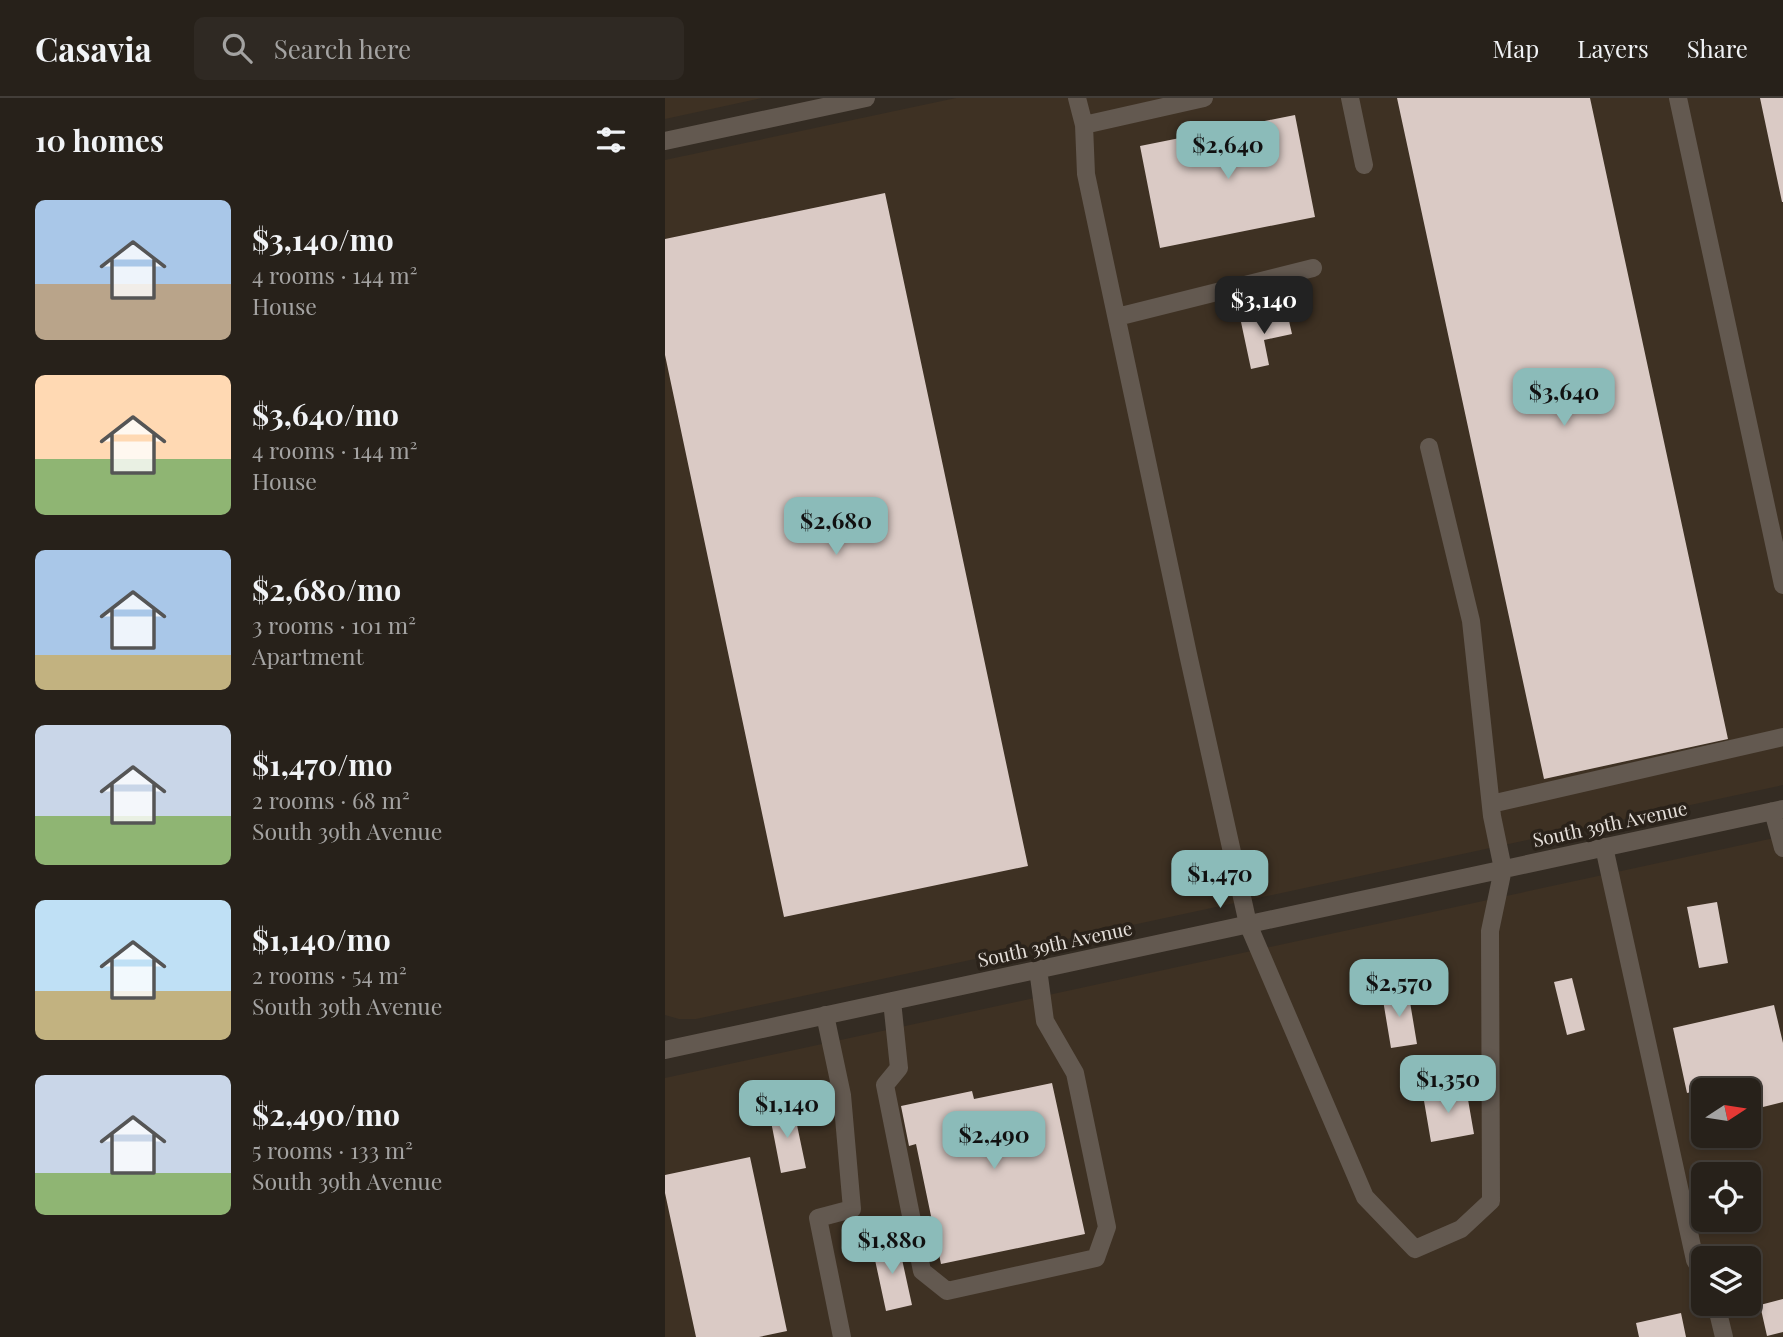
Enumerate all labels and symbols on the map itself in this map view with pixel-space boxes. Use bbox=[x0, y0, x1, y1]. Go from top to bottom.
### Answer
pin: $2,640 bbox=[1171, 122, 1285, 181]
pin: $3,140 bbox=[1207, 276, 1321, 336]
pin: $3,640 bbox=[1507, 368, 1621, 428]
pin: $2,680 bbox=[779, 498, 893, 557]
street label: South 39th Avenue bbox=[1530, 794, 1689, 852]
pin: $1,470 bbox=[1163, 850, 1277, 910]
street label: South 39th Avenue bbox=[975, 914, 1134, 972]
pin: $2,570 bbox=[1342, 960, 1456, 1019]
pin: $1,350 bbox=[1391, 1056, 1505, 1115]
north arrow bbox=[1691, 1078, 1761, 1148]
pin: $1,140 bbox=[730, 1080, 844, 1140]
pin: $2,490 bbox=[937, 1112, 1051, 1171]
pin: $1,880 bbox=[835, 1216, 949, 1276]

